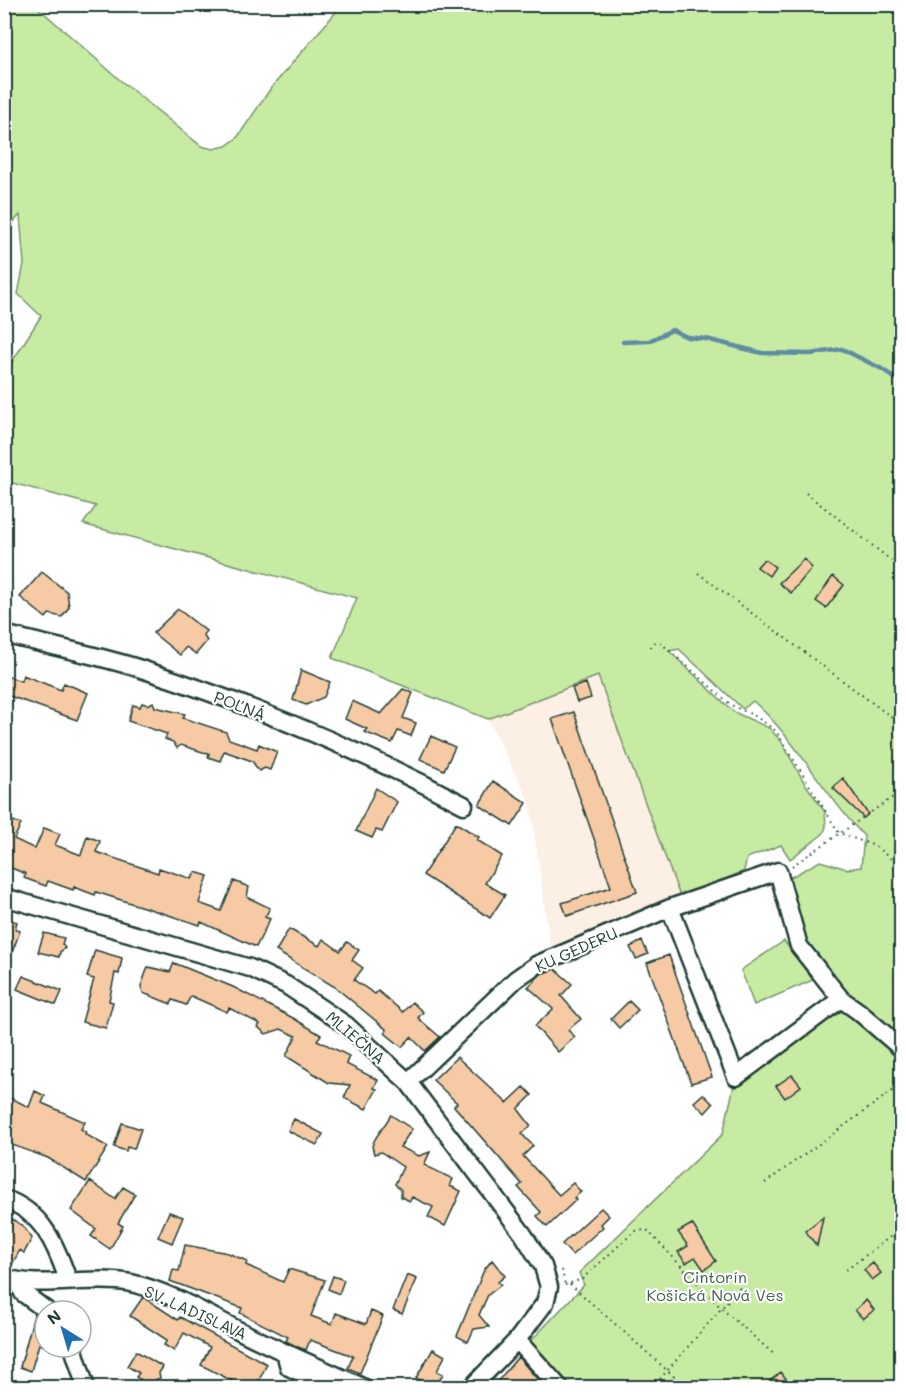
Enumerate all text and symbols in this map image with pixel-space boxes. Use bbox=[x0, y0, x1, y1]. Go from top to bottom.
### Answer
street label: POĽNÁ bbox=[211, 686, 269, 724]
street label: KU GEDERU bbox=[532, 922, 620, 976]
street label: MLIEČNA bbox=[322, 1006, 390, 1068]
park label: Cintorín Košická Nová Ves bbox=[646, 1266, 784, 1305]
street label: SV. LADISLAVA bbox=[141, 1280, 251, 1344]
north arrow bbox=[33, 1299, 93, 1359]
text: N bbox=[42, 1305, 65, 1329]

